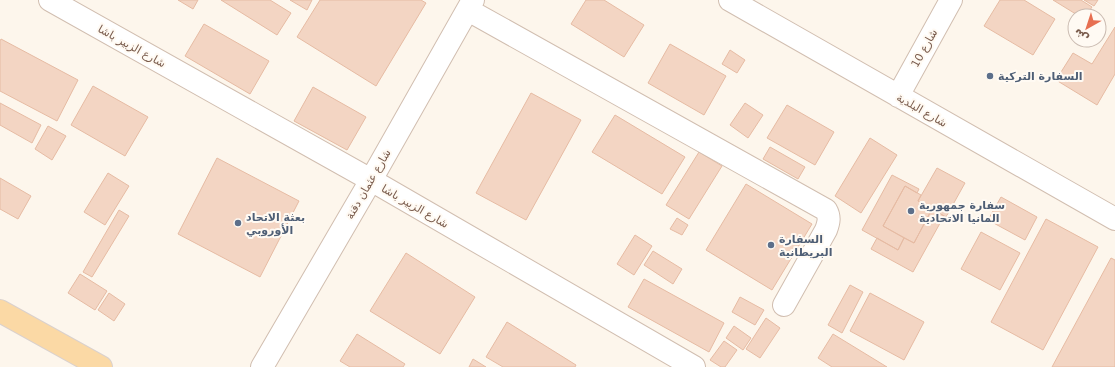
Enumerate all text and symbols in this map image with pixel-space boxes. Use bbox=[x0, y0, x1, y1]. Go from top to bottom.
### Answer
north arrow bbox=[1067, 8, 1107, 48]
street label: شارع الزبير باشا bbox=[96, 22, 168, 70]
text: ش bbox=[1071, 26, 1091, 45]
street label: شارع 10 bbox=[909, 27, 940, 70]
place label: السفارة التركية bbox=[998, 70, 1083, 83]
marker: السفارة التركية bbox=[985, 71, 995, 81]
street label: شارع البلدية bbox=[894, 91, 949, 130]
street label: شارع عثمان دقنة bbox=[343, 147, 394, 221]
street label: شارع الزبير باشا bbox=[379, 182, 451, 231]
place label: سفارة جمهورية المانيا الاتحادية bbox=[919, 199, 1005, 225]
marker: سفارة جمهورية المانيا الاتحادية bbox=[906, 206, 916, 216]
place label: بعثة الاتحاد الأوروبي bbox=[246, 211, 305, 237]
marker: بعثة الاتحاد الأوروبي bbox=[233, 218, 243, 228]
place label: السفارة البريطانية bbox=[779, 233, 833, 259]
marker: السفارة البريطانية bbox=[766, 240, 776, 250]

